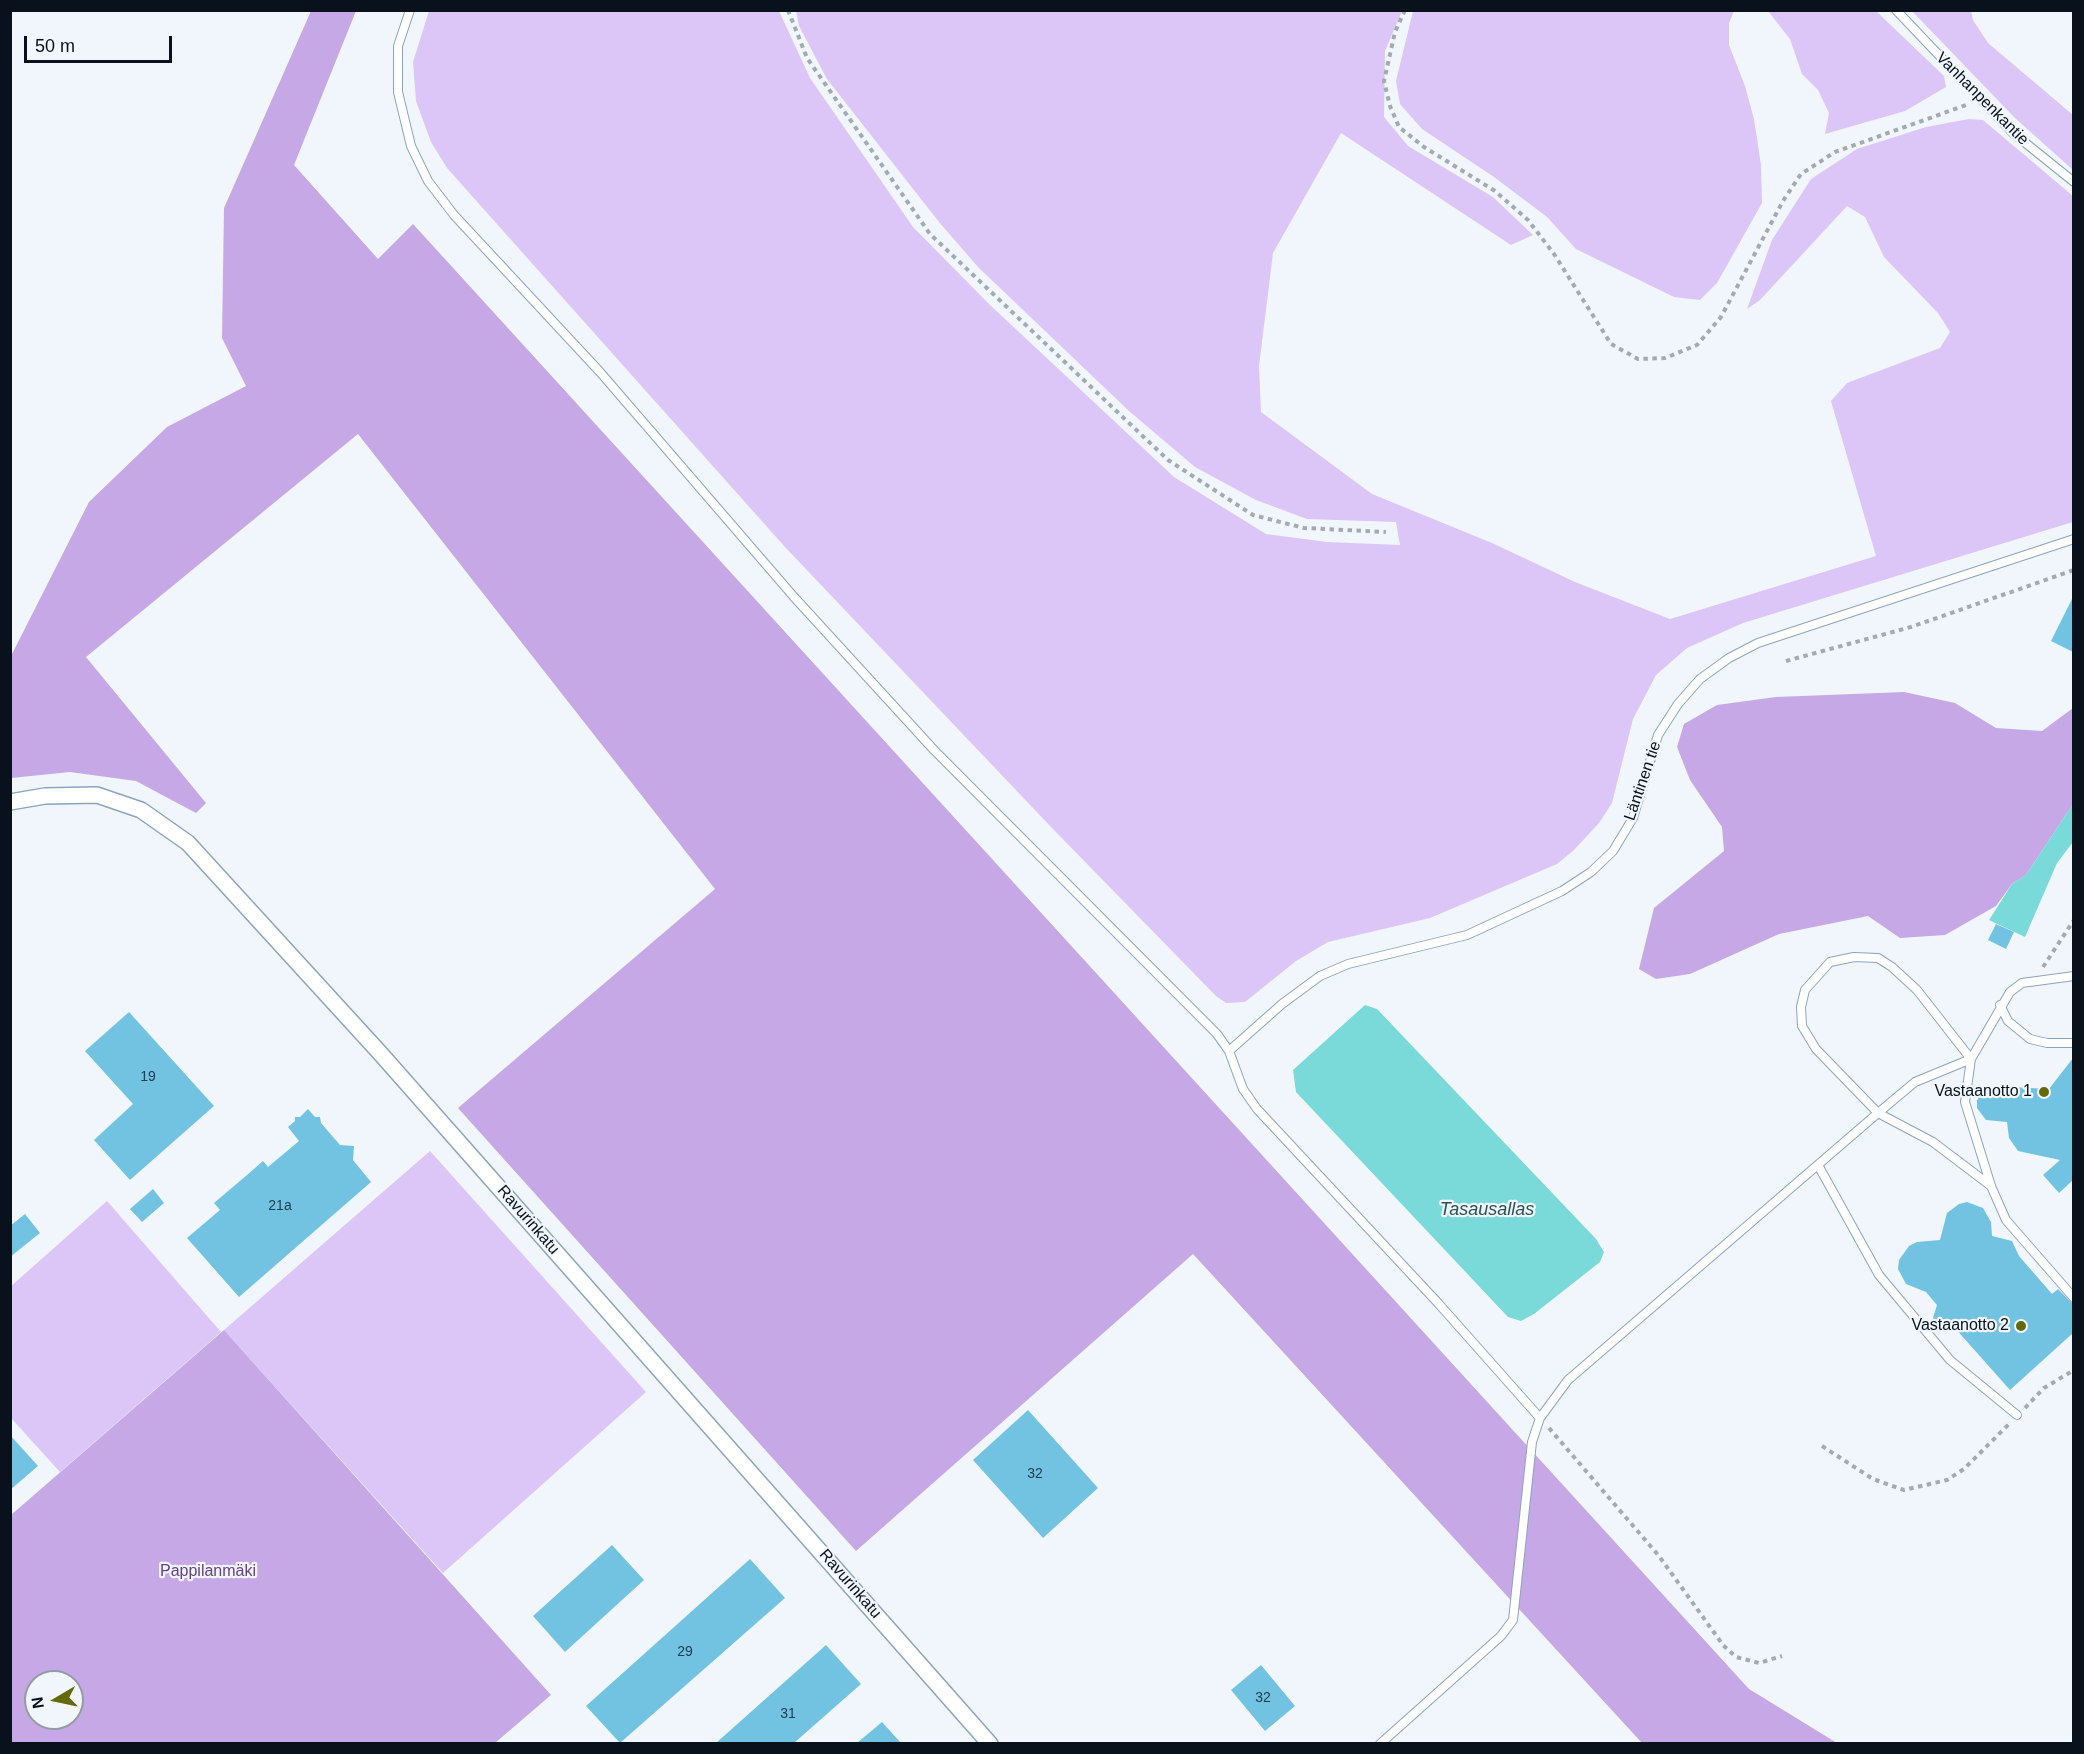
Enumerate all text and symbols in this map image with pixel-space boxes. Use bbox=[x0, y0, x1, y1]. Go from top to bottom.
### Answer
scale bar bbox=[27, 24, 176, 62]
text: 50 m bbox=[35, 36, 75, 56]
street label: Vanhanpenkantie bbox=[1932, 49, 2032, 149]
street label: Läntinen tie bbox=[1620, 739, 1666, 823]
house number: 19 bbox=[140, 1069, 156, 1085]
place label: Vastaanotto 1 bbox=[1934, 1082, 2032, 1102]
marker: Vastaanotto 1 bbox=[2037, 1085, 2051, 1099]
street label: Ravurinkatu bbox=[493, 1181, 563, 1259]
house number: 21a bbox=[268, 1198, 292, 1214]
water label: Tasausallas bbox=[1440, 1199, 1534, 1221]
place label: Vastaanotto 2 bbox=[1911, 1316, 2009, 1336]
marker: Vastaanotto 2 bbox=[2014, 1319, 2028, 1333]
house number: 32 bbox=[1027, 1466, 1043, 1482]
street label: Ravurinkatu bbox=[815, 1545, 885, 1623]
park label: Pappilanmäki bbox=[160, 1562, 256, 1582]
house number: 29 bbox=[677, 1644, 693, 1660]
north arrow bbox=[24, 1670, 84, 1730]
house number: 32 bbox=[1255, 1690, 1271, 1706]
text: N bbox=[28, 1696, 47, 1710]
house number: 31 bbox=[780, 1706, 796, 1722]

